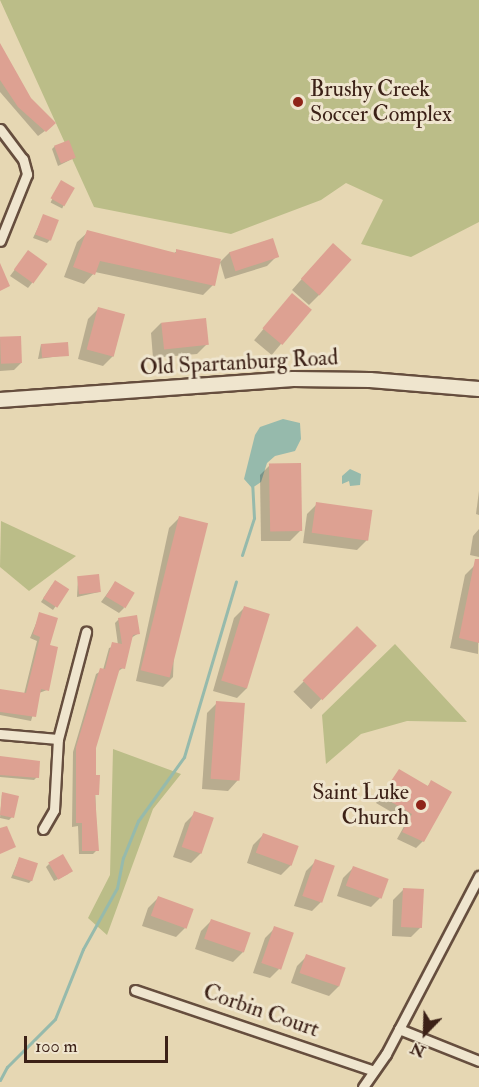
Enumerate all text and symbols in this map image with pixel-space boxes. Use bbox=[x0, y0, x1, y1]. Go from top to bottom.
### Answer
place label: Brushy Creek Soccer Complex bbox=[310, 76, 452, 128]
marker: Brushy Creek Soccer Complex bbox=[291, 95, 305, 109]
street label: Old Spartanburg Road bbox=[139, 345, 339, 381]
place label: Saint Luke Church bbox=[312, 779, 409, 830]
marker: Saint Luke Church bbox=[414, 798, 428, 812]
street label: Corbin Court bbox=[200, 979, 322, 1043]
north arrow bbox=[395, 1003, 455, 1063]
scale bar bbox=[27, 1024, 171, 1062]
text: 100 m bbox=[35, 1035, 78, 1058]
text: N bbox=[407, 1038, 428, 1062]

